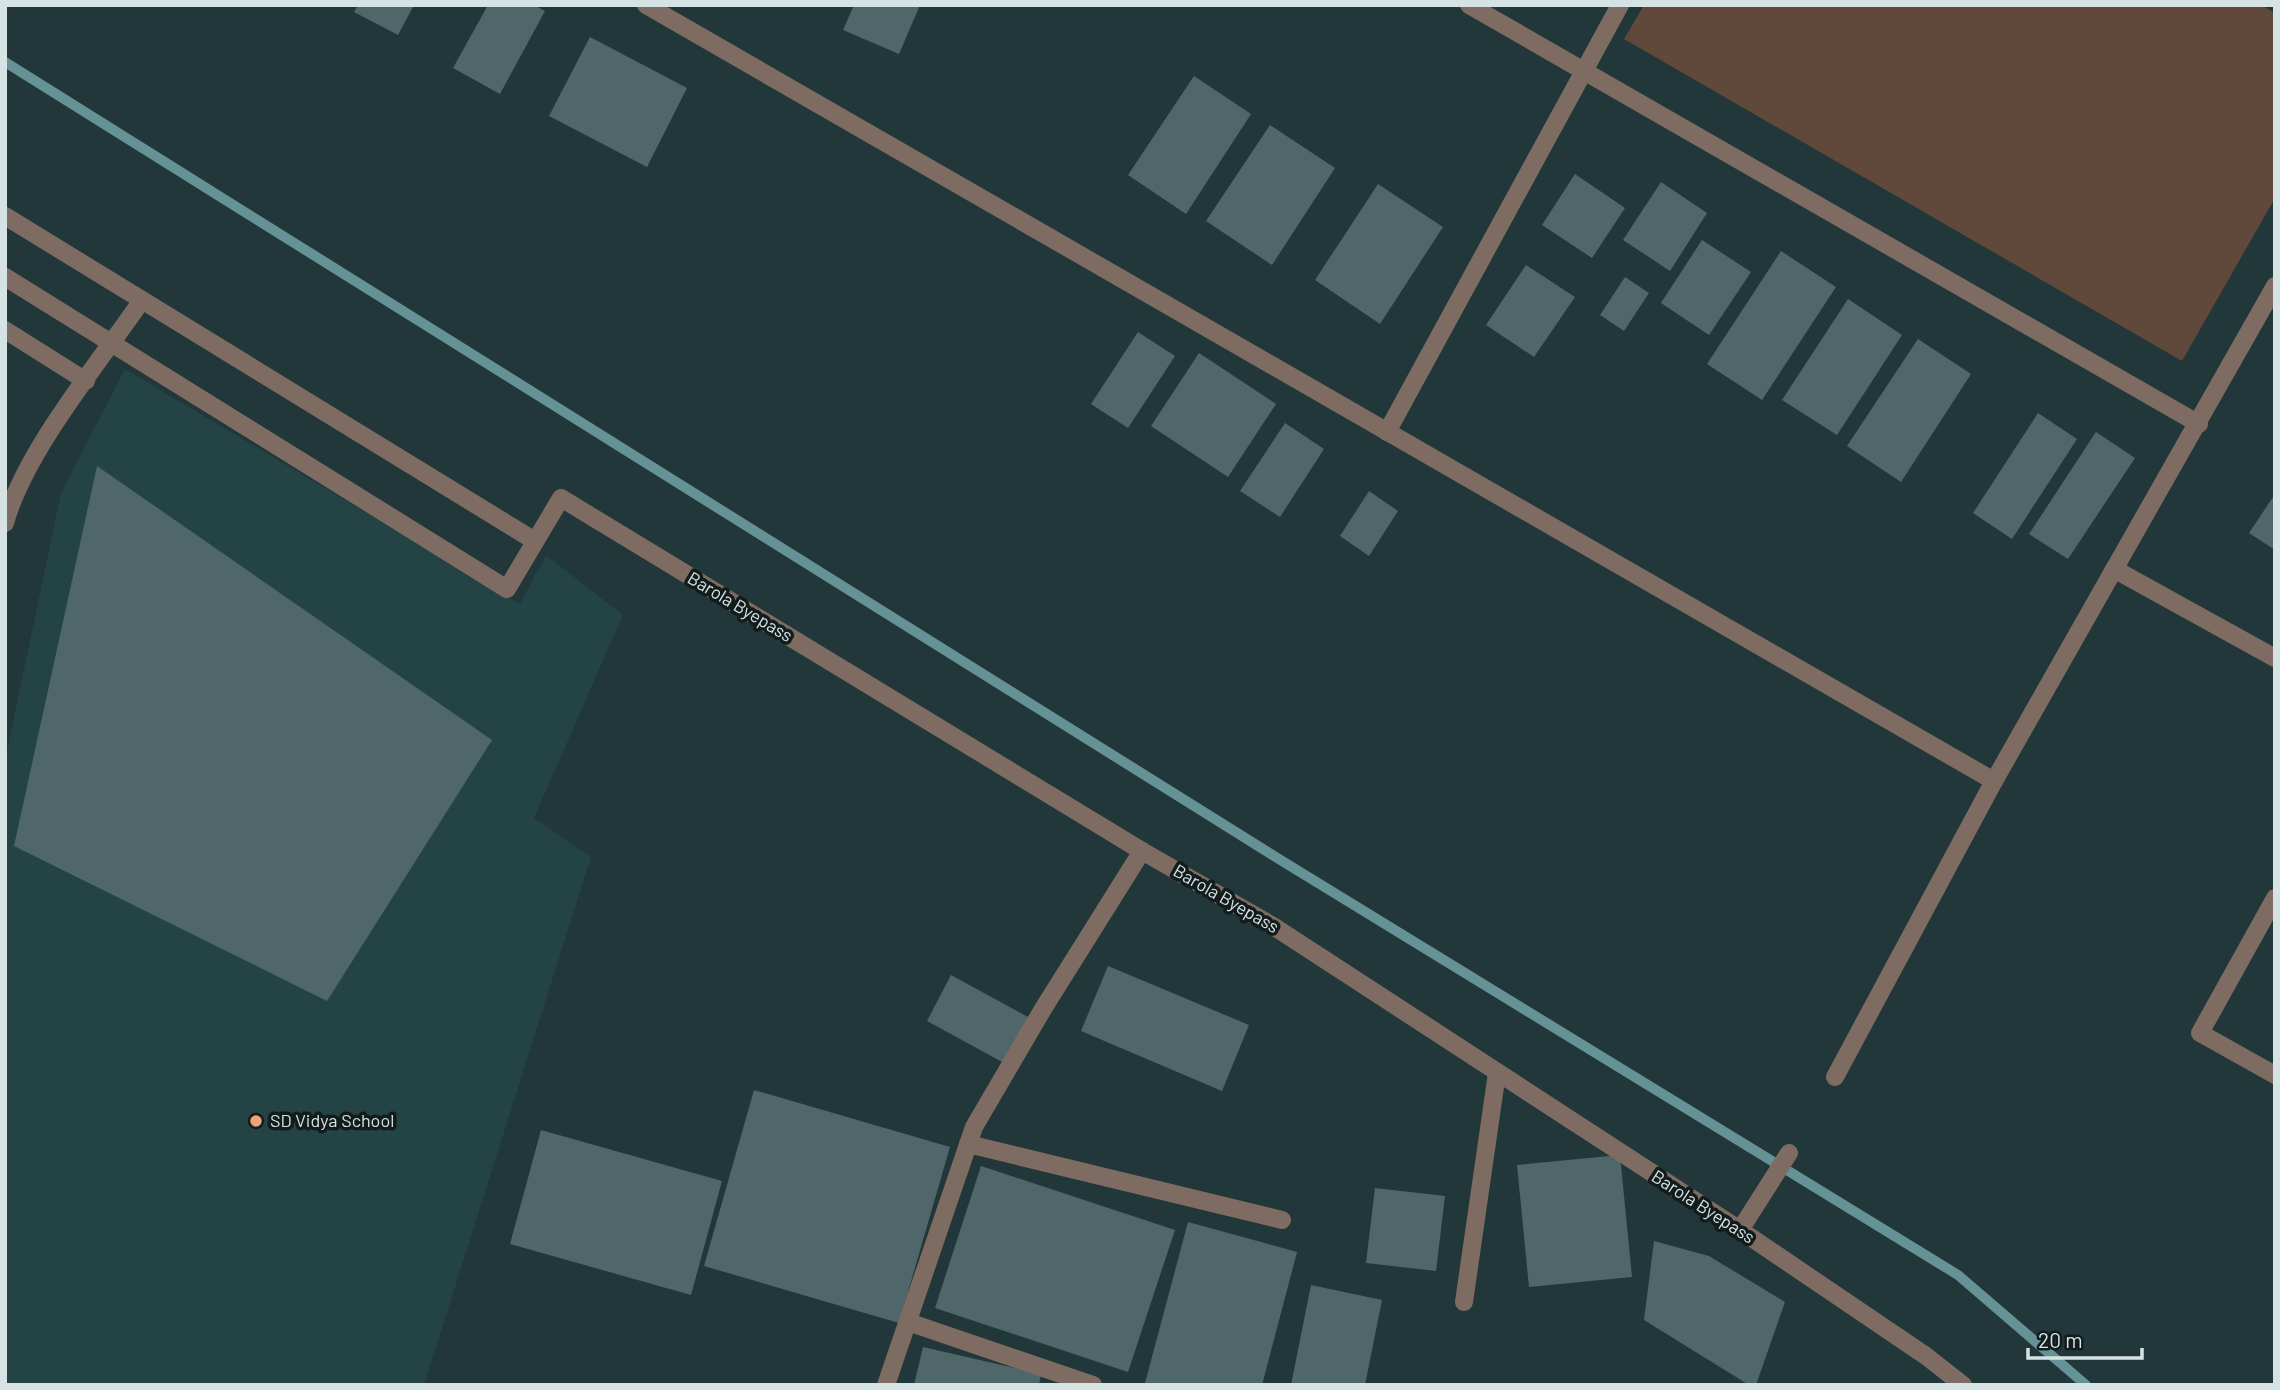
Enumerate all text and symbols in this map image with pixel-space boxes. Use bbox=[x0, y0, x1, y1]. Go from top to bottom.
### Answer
street label: Barola Byepass bbox=[684, 566, 797, 646]
street label: Barola Byepass bbox=[1170, 859, 1283, 937]
place label: SD Vidya School bbox=[270, 1109, 394, 1131]
marker: SD Vidya School bbox=[248, 1113, 264, 1129]
street label: Barola Byepass bbox=[1648, 1165, 1759, 1248]
scale bar bbox=[2028, 1316, 2142, 1360]
text: 20 m bbox=[2038, 1327, 2083, 1352]

